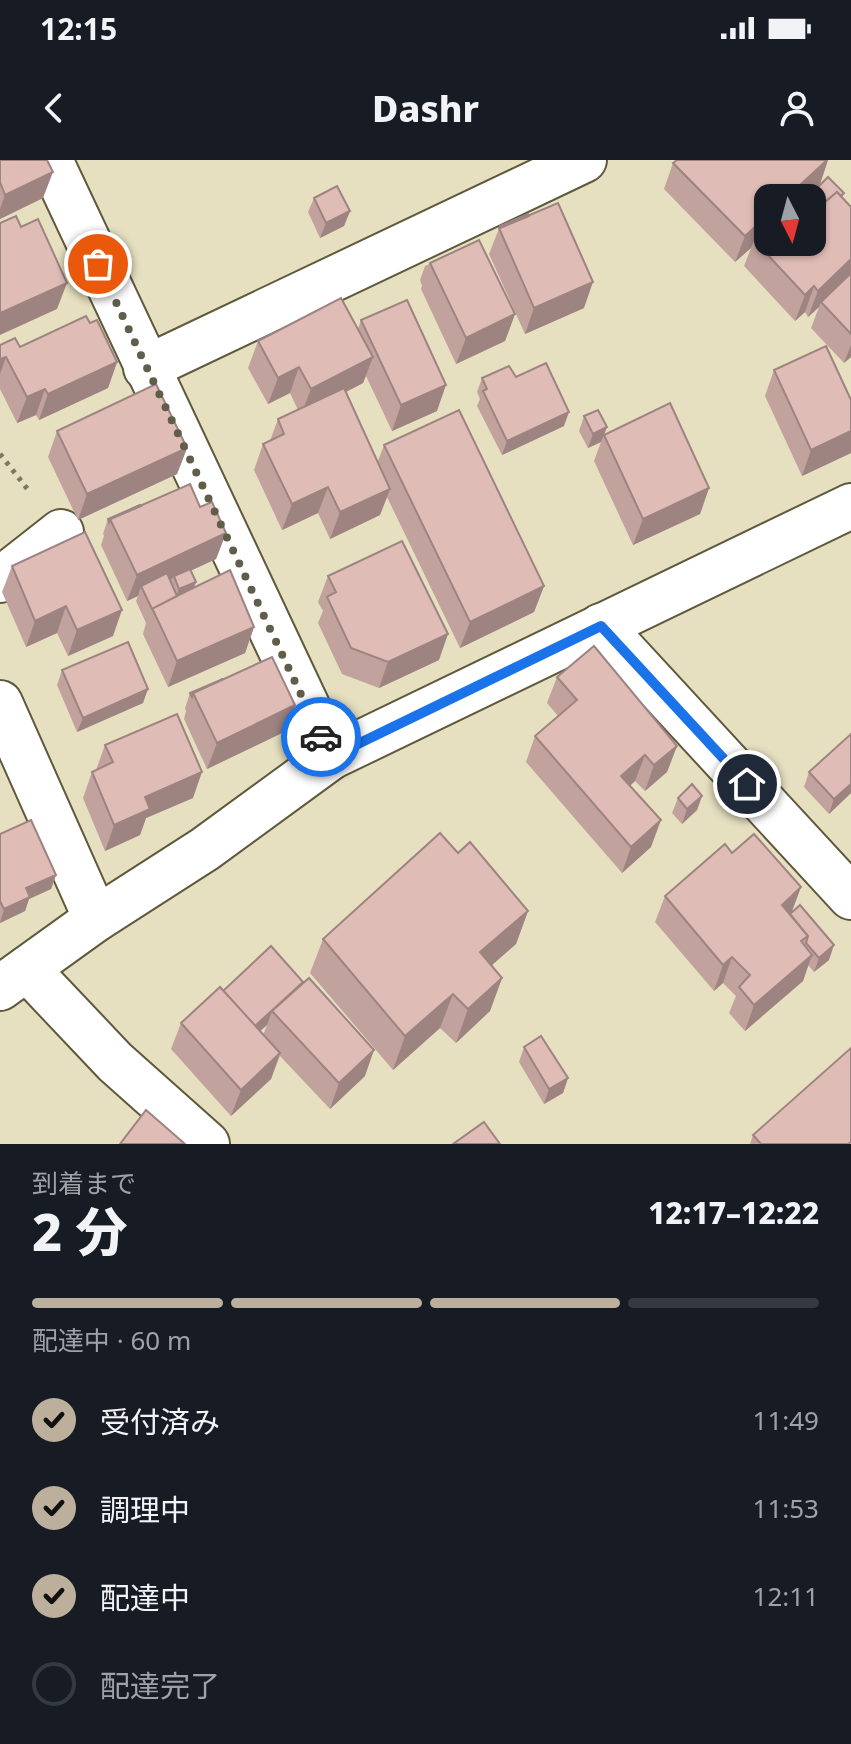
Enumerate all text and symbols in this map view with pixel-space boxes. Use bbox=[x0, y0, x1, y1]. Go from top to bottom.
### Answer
text: 12:15 bbox=[40, 8, 117, 49]
text: Dashr bbox=[372, 84, 479, 133]
icon: back bbox=[32, 86, 76, 130]
icon: person bbox=[775, 86, 819, 130]
north arrow bbox=[754, 184, 826, 256]
map controls bbox=[754, 184, 826, 256]
pin bbox=[64, 230, 132, 298]
icon: bag bbox=[76, 242, 120, 286]
courier bbox=[281, 697, 361, 777]
icon: car bbox=[299, 715, 343, 759]
pin bbox=[713, 750, 781, 818]
icon: home bbox=[725, 762, 769, 806]
text: 到着まで bbox=[32, 1165, 136, 1201]
text: 12:17–12:22 bbox=[648, 1192, 819, 1233]
text: 2 分 bbox=[32, 1195, 128, 1266]
text: 配達中 · 60 m bbox=[32, 1322, 191, 1358]
icon: check bbox=[32, 1398, 76, 1442]
text: 受付済み bbox=[100, 1401, 220, 1442]
text: 11:49 bbox=[753, 1402, 819, 1438]
icon: check bbox=[32, 1486, 76, 1530]
text: 調理中 bbox=[100, 1489, 190, 1530]
text: 11:53 bbox=[753, 1490, 819, 1526]
icon: check bbox=[32, 1574, 76, 1618]
text: 配達中 bbox=[100, 1577, 190, 1618]
text: 12:11 bbox=[753, 1578, 819, 1614]
text: 配達完了 bbox=[100, 1665, 220, 1706]

